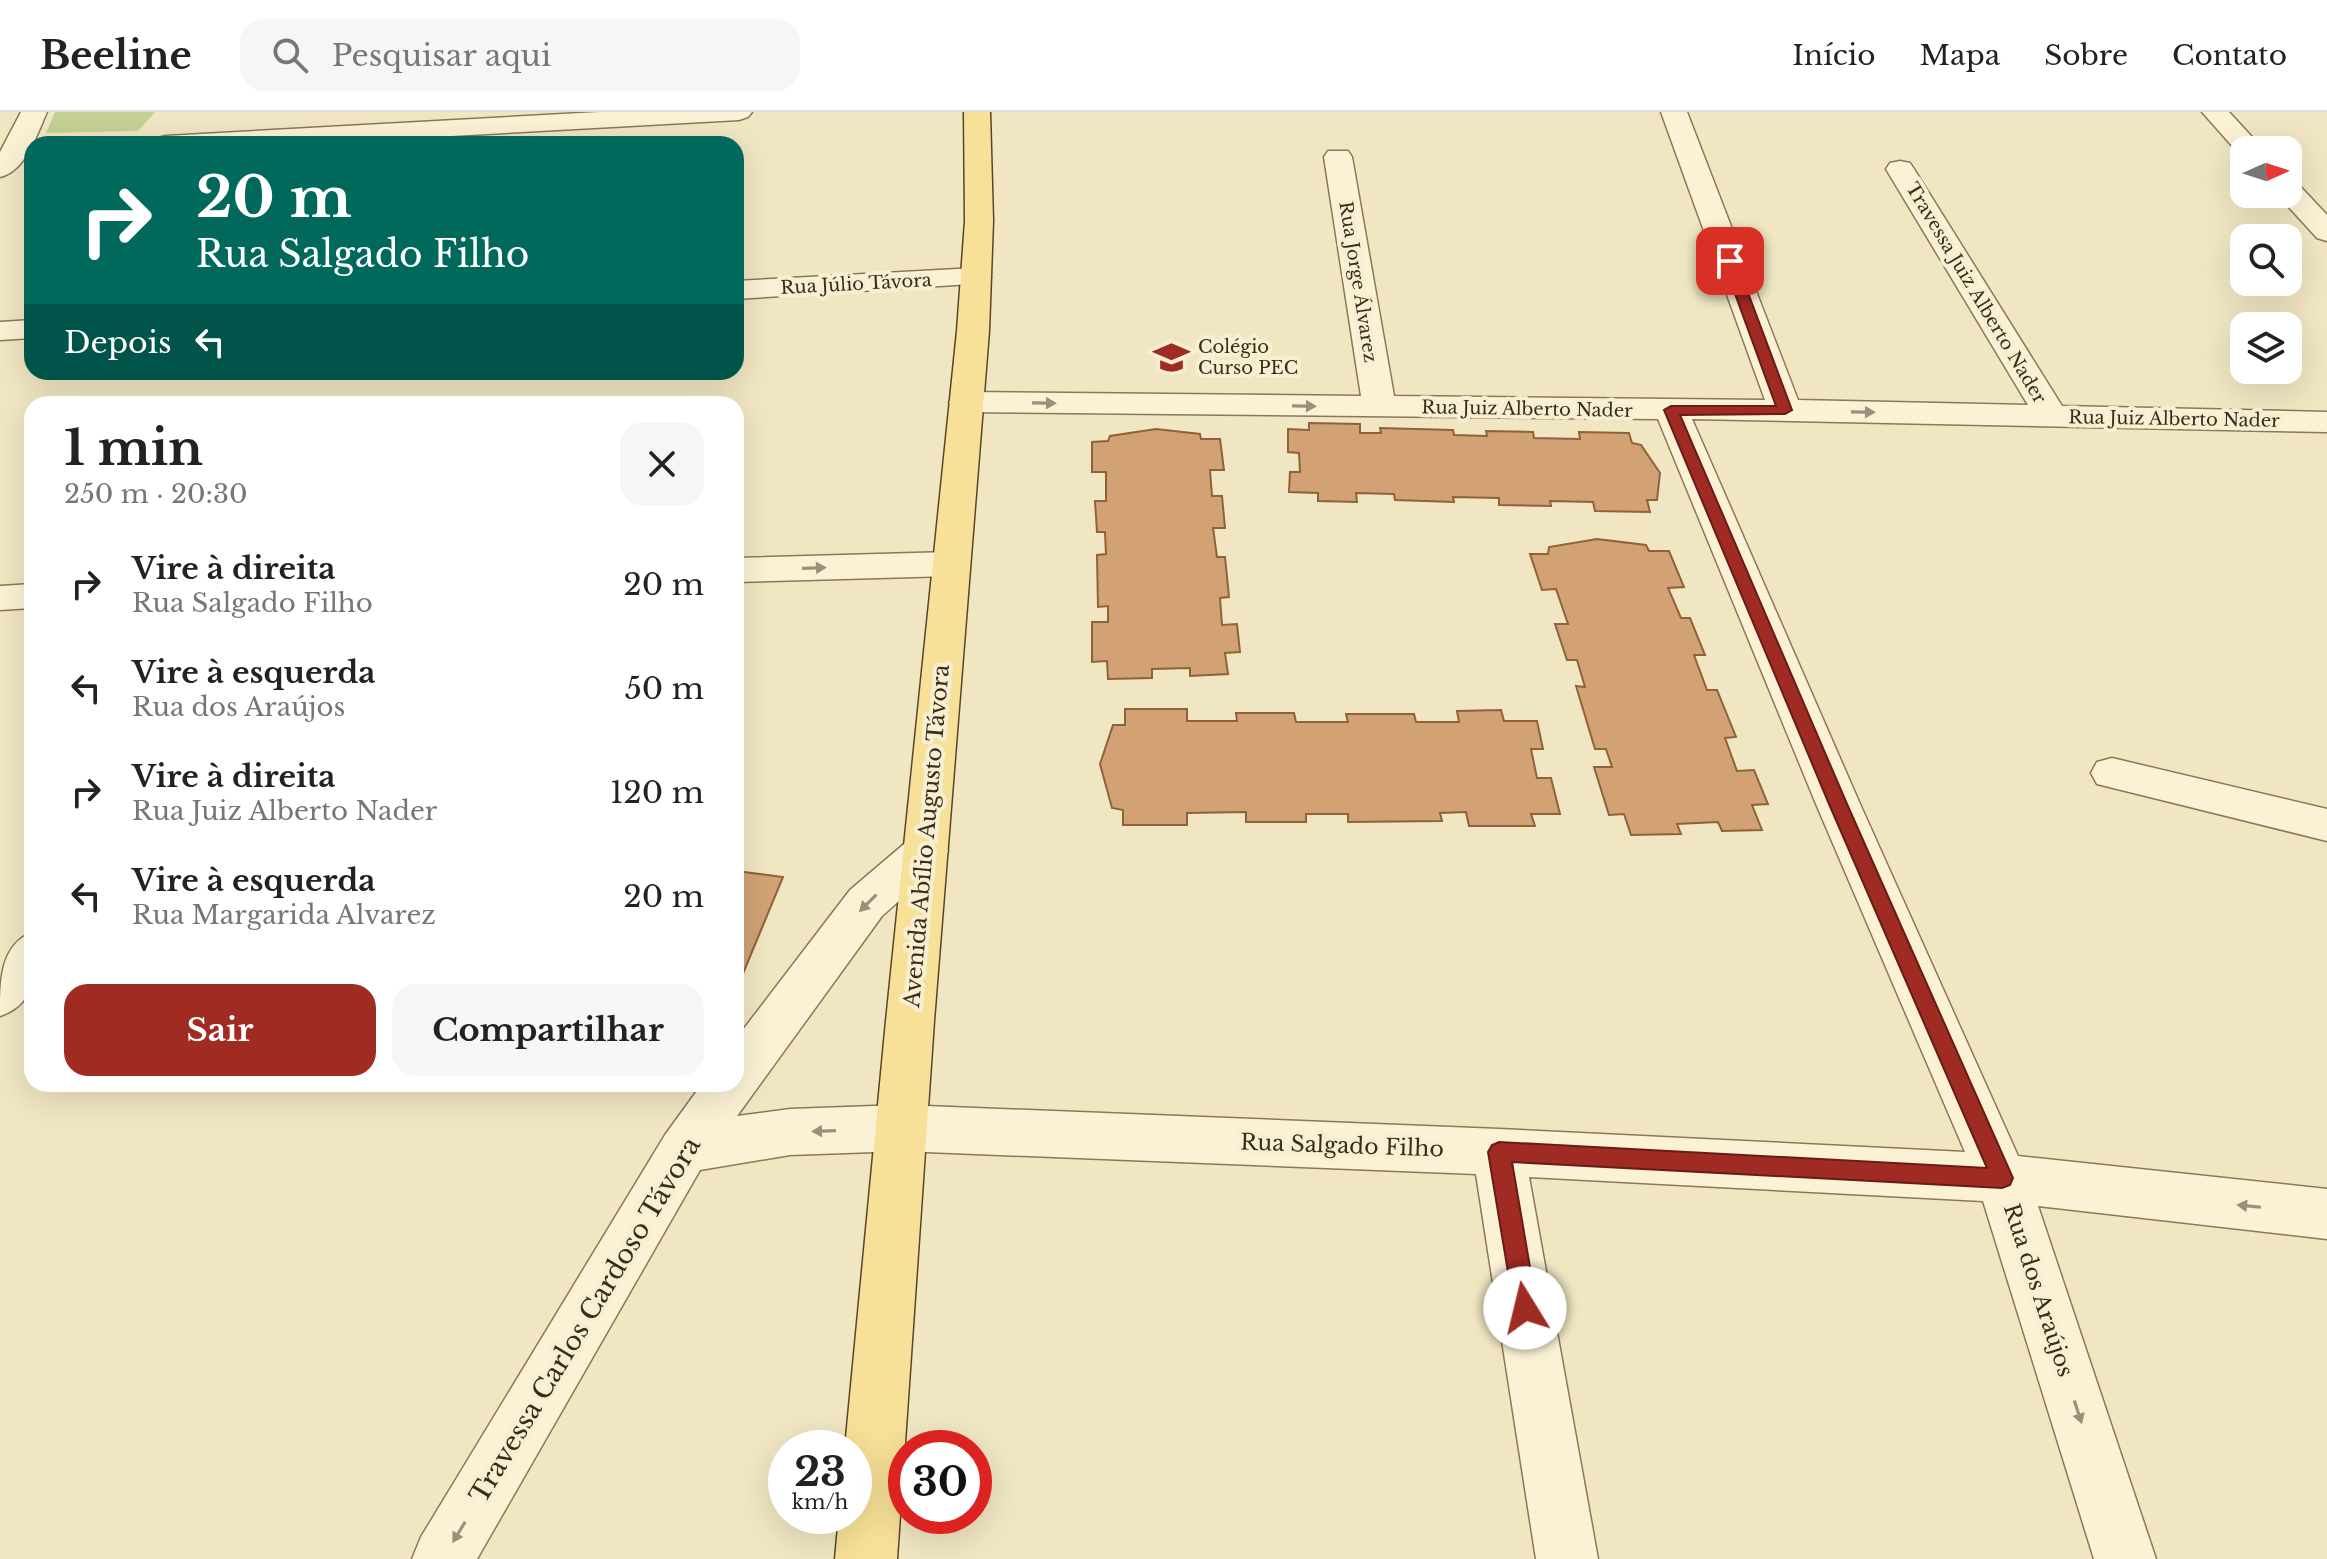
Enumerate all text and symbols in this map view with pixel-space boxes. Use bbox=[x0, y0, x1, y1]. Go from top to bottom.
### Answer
search box bbox=[240, 19, 800, 91]
text: Beeline bbox=[40, 32, 192, 79]
icon: search bbox=[268, 33, 312, 77]
text: Pesquisar aqui bbox=[332, 37, 551, 74]
text: Início bbox=[1792, 38, 1876, 73]
text: Mapa bbox=[1920, 38, 2000, 73]
text: Sobre bbox=[2044, 38, 2128, 73]
text: Contato bbox=[2172, 38, 2287, 73]
north arrow bbox=[2230, 136, 2302, 208]
map controls bbox=[2230, 136, 2302, 384]
text: 20 m bbox=[196, 163, 352, 232]
icon: right bbox=[64, 168, 168, 272]
street label: Travessa Juiz Alberto Nader bbox=[1901, 179, 2051, 408]
street label: Rua Jorge Álvarez bbox=[1334, 200, 1383, 364]
button: search bbox=[2230, 224, 2302, 296]
pin bbox=[1696, 227, 1764, 295]
text: Rua Salgado Filho bbox=[196, 232, 529, 277]
icon: arrive bbox=[1708, 239, 1752, 283]
street label: Rua Júlio Távora bbox=[780, 269, 932, 299]
button: layers bbox=[2230, 312, 2302, 384]
icon: left bbox=[188, 320, 232, 364]
text: Depois bbox=[64, 324, 172, 361]
place label: Colégio Curso PEC bbox=[1198, 336, 1298, 379]
school or university icon: Colégio Curso PEC bbox=[1153, 338, 1191, 376]
street label: Rua Juiz Alberto Nader bbox=[1421, 396, 1633, 422]
one-way arrow bbox=[1032, 397, 1057, 409]
one-way arrow bbox=[1292, 400, 1317, 413]
one-way arrow bbox=[1851, 406, 1876, 418]
street label: Rua Juiz Alberto Nader bbox=[2068, 406, 2280, 432]
text: 1 min bbox=[64, 418, 203, 478]
button: close bbox=[620, 422, 704, 506]
text: 250 m · 20:30 bbox=[64, 478, 248, 510]
text: Vire à direita bbox=[132, 550, 336, 587]
icon: right bbox=[64, 562, 108, 606]
one-way arrow bbox=[802, 562, 827, 574]
text: 20 m bbox=[623, 566, 704, 603]
text: Rua Salgado Filho bbox=[132, 587, 373, 619]
text: Vire à esquerda bbox=[132, 654, 375, 691]
street label: Avenida Abílio Augusto Távora bbox=[898, 663, 955, 1010]
icon: left bbox=[64, 666, 108, 710]
text: 50 m bbox=[625, 670, 704, 707]
text: Rua dos Araújos bbox=[132, 691, 345, 723]
text: Vire à direita bbox=[132, 758, 336, 795]
icon: right bbox=[64, 770, 108, 814]
text: 120 m bbox=[610, 774, 704, 811]
text: Rua Juiz Alberto Nader bbox=[132, 795, 437, 827]
text: Vire à esquerda bbox=[132, 862, 375, 899]
icon: left bbox=[64, 874, 108, 918]
text: 20 m bbox=[623, 878, 704, 915]
one-way arrow bbox=[859, 893, 878, 912]
text: Rua Margarida Alvarez bbox=[132, 899, 436, 931]
button: Sair bbox=[64, 984, 376, 1076]
button: Compartilhar bbox=[392, 984, 704, 1076]
one-way arrow bbox=[811, 1124, 836, 1137]
street label: Rua Salgado Filho bbox=[1240, 1128, 1444, 1163]
street label: Travessa Carlos Cardoso Távora bbox=[463, 1131, 708, 1509]
street label: Rua dos Araújos bbox=[1998, 1200, 2079, 1380]
one-way arrow bbox=[2236, 1200, 2261, 1213]
position arrow bbox=[1483, 1266, 1567, 1350]
one-way arrow bbox=[2072, 1401, 2085, 1425]
speed limit sign: 30 bbox=[888, 1430, 992, 1534]
text: 23 bbox=[794, 1447, 846, 1497]
text: km/h bbox=[792, 1490, 848, 1514]
one-way arrow bbox=[452, 1521, 466, 1543]

